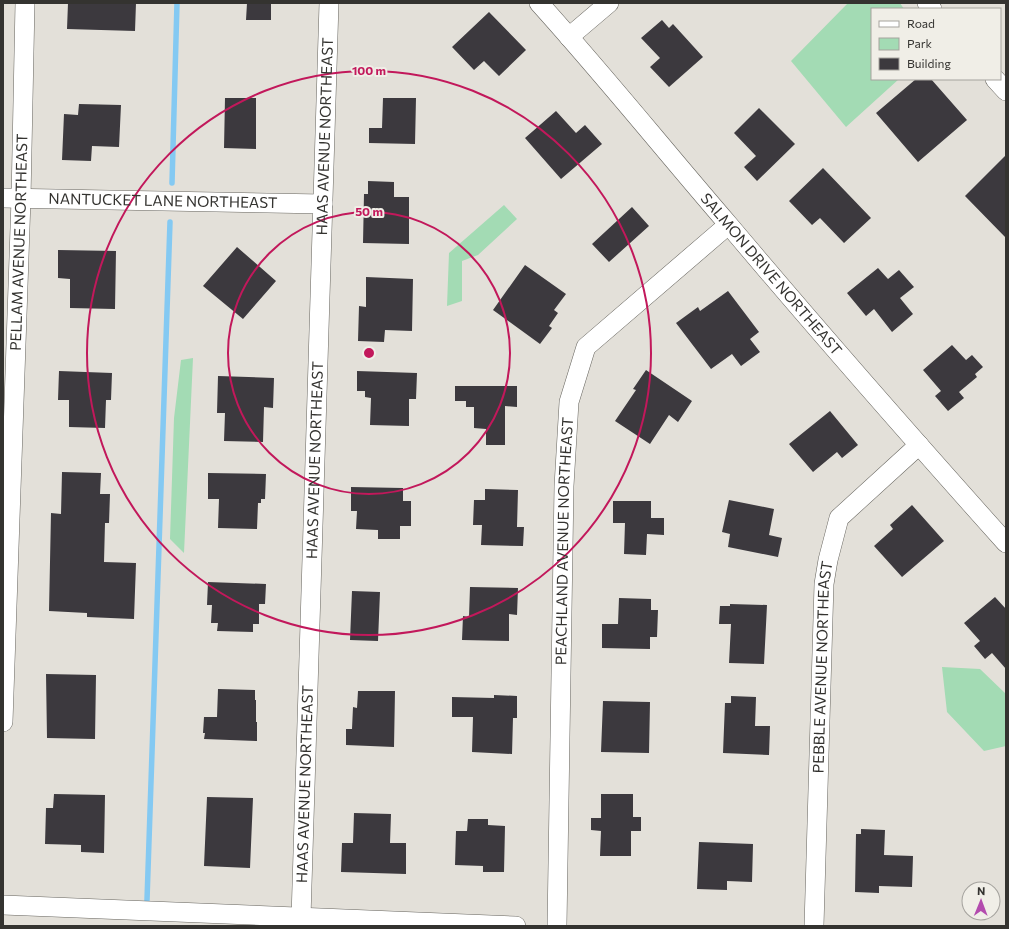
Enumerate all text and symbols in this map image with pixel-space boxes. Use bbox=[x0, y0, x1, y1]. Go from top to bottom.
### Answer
legend bbox=[871, 8, 1001, 80]
text: Road bbox=[907, 16, 935, 30]
text: Park bbox=[907, 36, 933, 50]
street label: HAAS AVENUE NORTHEAST bbox=[312, 37, 336, 236]
text: Building bbox=[907, 56, 951, 70]
text: 100 m bbox=[352, 63, 386, 77]
street label: PELLAM AVENUE NORTHEAST bbox=[6, 133, 30, 351]
street label: NANTUCKET LANE NORTHEAST bbox=[48, 189, 278, 211]
street label: SALMON DRIVE NORTHEAST bbox=[698, 189, 846, 359]
text: 50 m bbox=[355, 204, 383, 218]
centre of rings bbox=[362, 346, 376, 360]
street label: HAAS AVENUE NORTHEAST bbox=[302, 361, 326, 559]
street label: PEACHLAND AVENUE NORTHEAST bbox=[551, 416, 576, 665]
street label: PEBBLE AVENUE NORTHEAST bbox=[808, 559, 836, 773]
street label: HAAS AVENUE NORTHEAST bbox=[292, 684, 316, 883]
north arrow bbox=[961, 881, 1001, 921]
text: N bbox=[977, 884, 985, 897]

